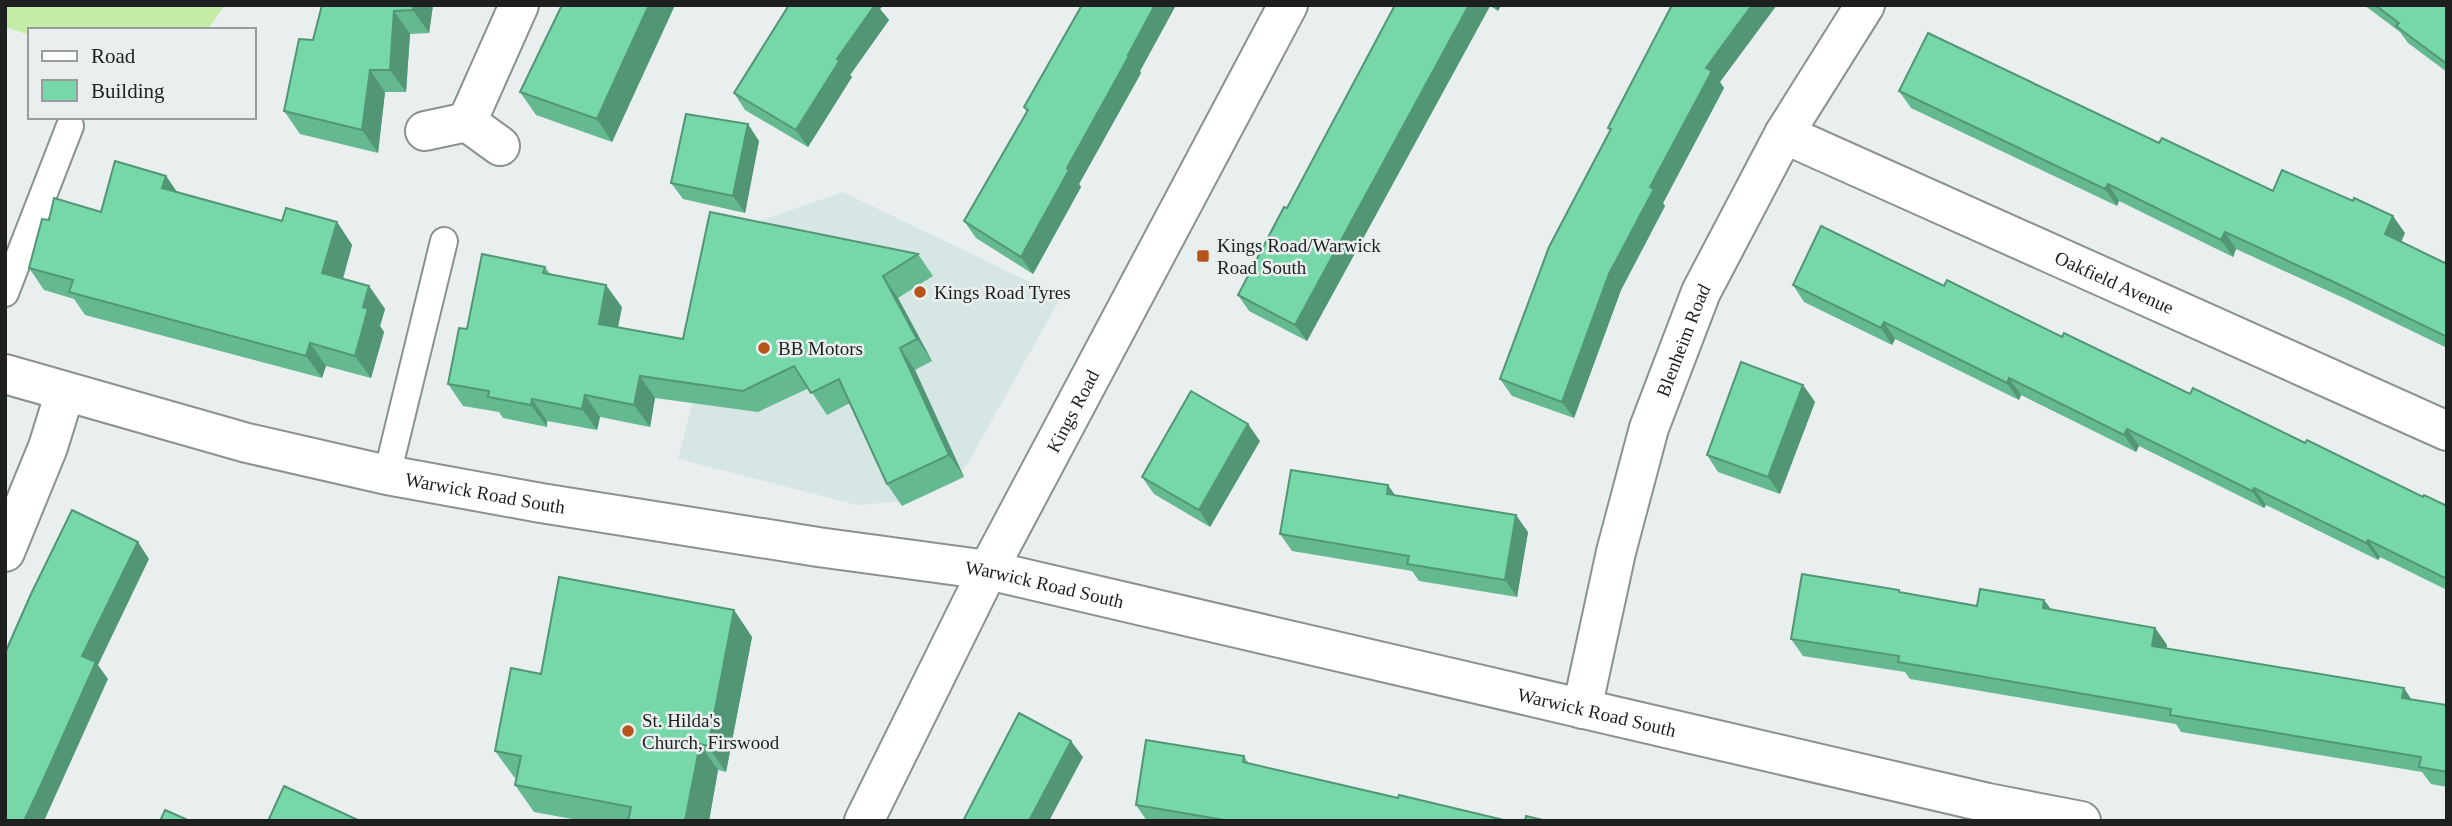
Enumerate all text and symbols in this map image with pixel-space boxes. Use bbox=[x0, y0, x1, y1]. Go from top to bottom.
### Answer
legend bbox=[28, 28, 256, 119]
text: Road bbox=[91, 44, 136, 68]
text: Building bbox=[91, 79, 165, 103]
place label: Kings Road/Warwick Road South bbox=[1217, 235, 1381, 278]
street label: Oakfield Avenue bbox=[2052, 247, 2177, 318]
marker: Kings Road/Warwick Road South bbox=[1195, 248, 1211, 264]
street label: Blenheim Road bbox=[1652, 280, 1715, 400]
place label: Kings Road Tyres bbox=[934, 282, 1071, 303]
marker: Kings Road Tyres bbox=[912, 284, 928, 300]
place label: BB Motors bbox=[778, 338, 863, 359]
marker: BB Motors bbox=[756, 340, 772, 356]
street label: Kings Road bbox=[1042, 366, 1104, 456]
street label: Warwick Road South bbox=[403, 469, 567, 518]
street label: Warwick Road South bbox=[964, 557, 1126, 612]
street label: Warwick Road South bbox=[1515, 684, 1679, 741]
place label: St. Hilda's Church, Firswood bbox=[642, 710, 780, 753]
marker: St. Hilda's Church, Firswood bbox=[620, 723, 636, 739]

